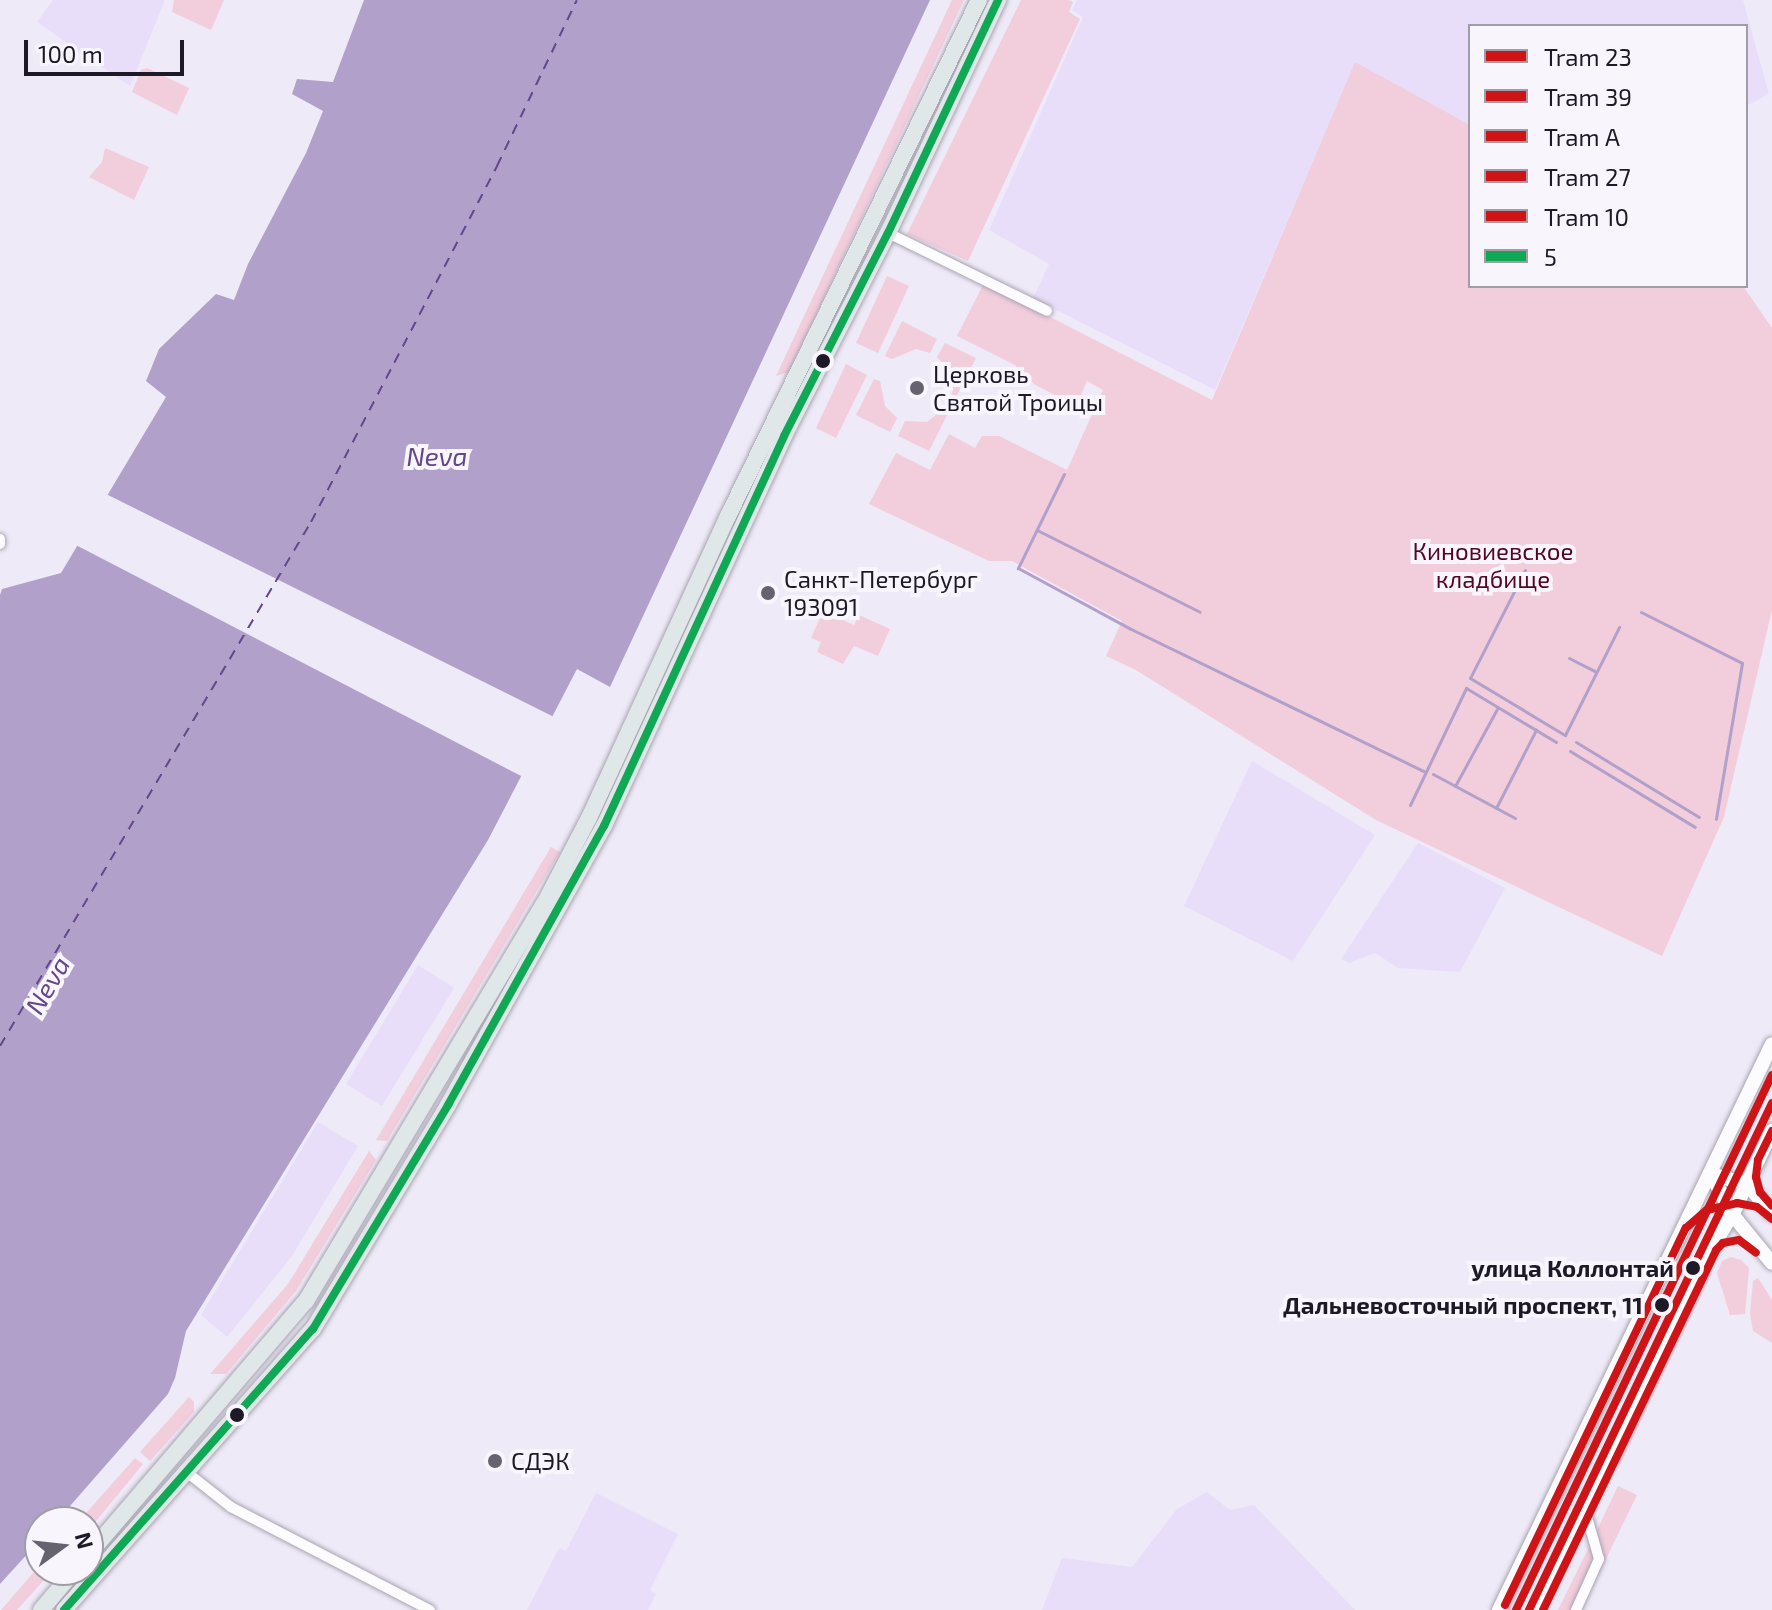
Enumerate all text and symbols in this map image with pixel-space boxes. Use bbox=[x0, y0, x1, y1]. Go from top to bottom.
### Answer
scale bar bbox=[28, 24, 188, 74]
legend bbox=[1468, 24, 1748, 288]
text: 100 m bbox=[38, 39, 103, 68]
text: Tram 23 bbox=[1544, 42, 1632, 71]
text: Tram 39 bbox=[1544, 82, 1632, 111]
text: Tram А bbox=[1544, 122, 1620, 151]
text: Tram 27 bbox=[1544, 162, 1631, 191]
text: Tram 10 bbox=[1544, 202, 1629, 231]
text: 5 bbox=[1544, 242, 1557, 271]
unlabelled marker bbox=[815, 353, 831, 369]
place label: Церковь Святой Троицы bbox=[933, 360, 1103, 416]
marker: Церковь Святой Троицы bbox=[908, 379, 926, 397]
water label: Neva bbox=[407, 440, 467, 472]
park label: Киновиевское кладбище bbox=[1412, 537, 1574, 593]
place label: Санкт-Петербург 193091 bbox=[784, 565, 978, 621]
marker: Санкт-Петербург 193091 bbox=[759, 584, 777, 602]
water label: Neva bbox=[18, 951, 76, 1019]
place label: улица Коллонтай bbox=[1471, 1254, 1674, 1282]
marker: улица Коллонтай bbox=[1681, 1256, 1705, 1280]
place label: Дальневосточный проспект, 11 bbox=[1283, 1291, 1643, 1319]
marker: Дальневосточный проспект, 11 bbox=[1650, 1293, 1674, 1317]
unlabelled marker bbox=[229, 1407, 245, 1423]
place label: СДЭК bbox=[511, 1447, 570, 1475]
marker: СДЭК bbox=[486, 1452, 504, 1470]
north arrow bbox=[24, 1506, 104, 1586]
text: N bbox=[71, 1529, 100, 1551]

